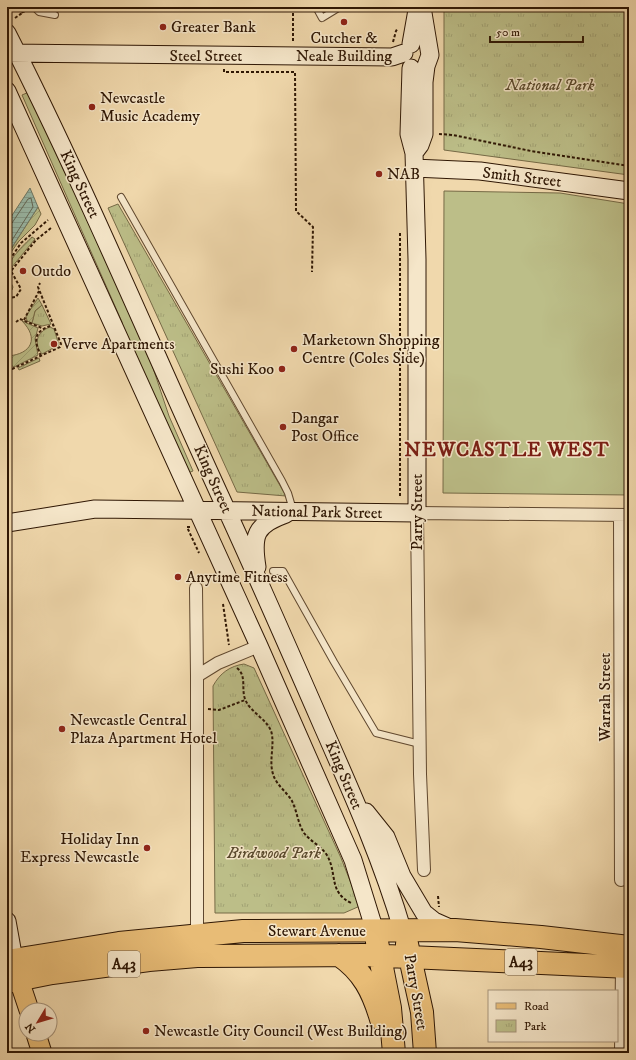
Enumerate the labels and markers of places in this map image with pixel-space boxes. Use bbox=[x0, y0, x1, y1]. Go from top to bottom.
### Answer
place label: Greater Bank bbox=[171, 17, 256, 37]
marker: Cutcher & Neale Building bbox=[339, 17, 349, 27]
marker: Greater Bank bbox=[158, 22, 168, 32]
place label: Cutcher & Neale Building bbox=[296, 28, 392, 66]
place label: Newcastle Music Academy bbox=[100, 88, 200, 126]
marker: Newcastle Music Academy bbox=[87, 102, 97, 112]
place label: NAB bbox=[387, 164, 420, 184]
marker: NAB bbox=[374, 169, 384, 179]
place label: Outdo bbox=[31, 261, 71, 281]
marker: Outdo bbox=[18, 266, 28, 276]
place label: Marketown Shopping Centre (Coles Side) bbox=[302, 330, 440, 368]
place label: Verve Apartments bbox=[61, 334, 175, 354]
marker: Verve Apartments bbox=[49, 339, 59, 349]
marker: Marketown Shopping Centre (Coles Side) bbox=[289, 344, 299, 354]
place label: Sushi Koo bbox=[210, 359, 274, 379]
marker: Sushi Koo bbox=[277, 364, 287, 374]
place label: Dangar Post Office bbox=[291, 408, 359, 446]
marker: Dangar Post Office bbox=[278, 422, 288, 432]
place label: Anytime Fitness bbox=[186, 567, 288, 587]
marker: Anytime Fitness bbox=[173, 572, 183, 582]
place label: Newcastle Central Plaza Apartment Hotel bbox=[70, 710, 217, 748]
marker: Newcastle Central Plaza Apartment Hotel bbox=[57, 724, 67, 734]
place label: Holiday Inn Express Newcastle bbox=[20, 829, 140, 867]
marker: Holiday Inn Express Newcastle bbox=[142, 843, 152, 853]
place label: Newcastle City Council (West Building) bbox=[154, 1021, 408, 1041]
marker: Newcastle City Council (West Building) bbox=[141, 1026, 151, 1036]

